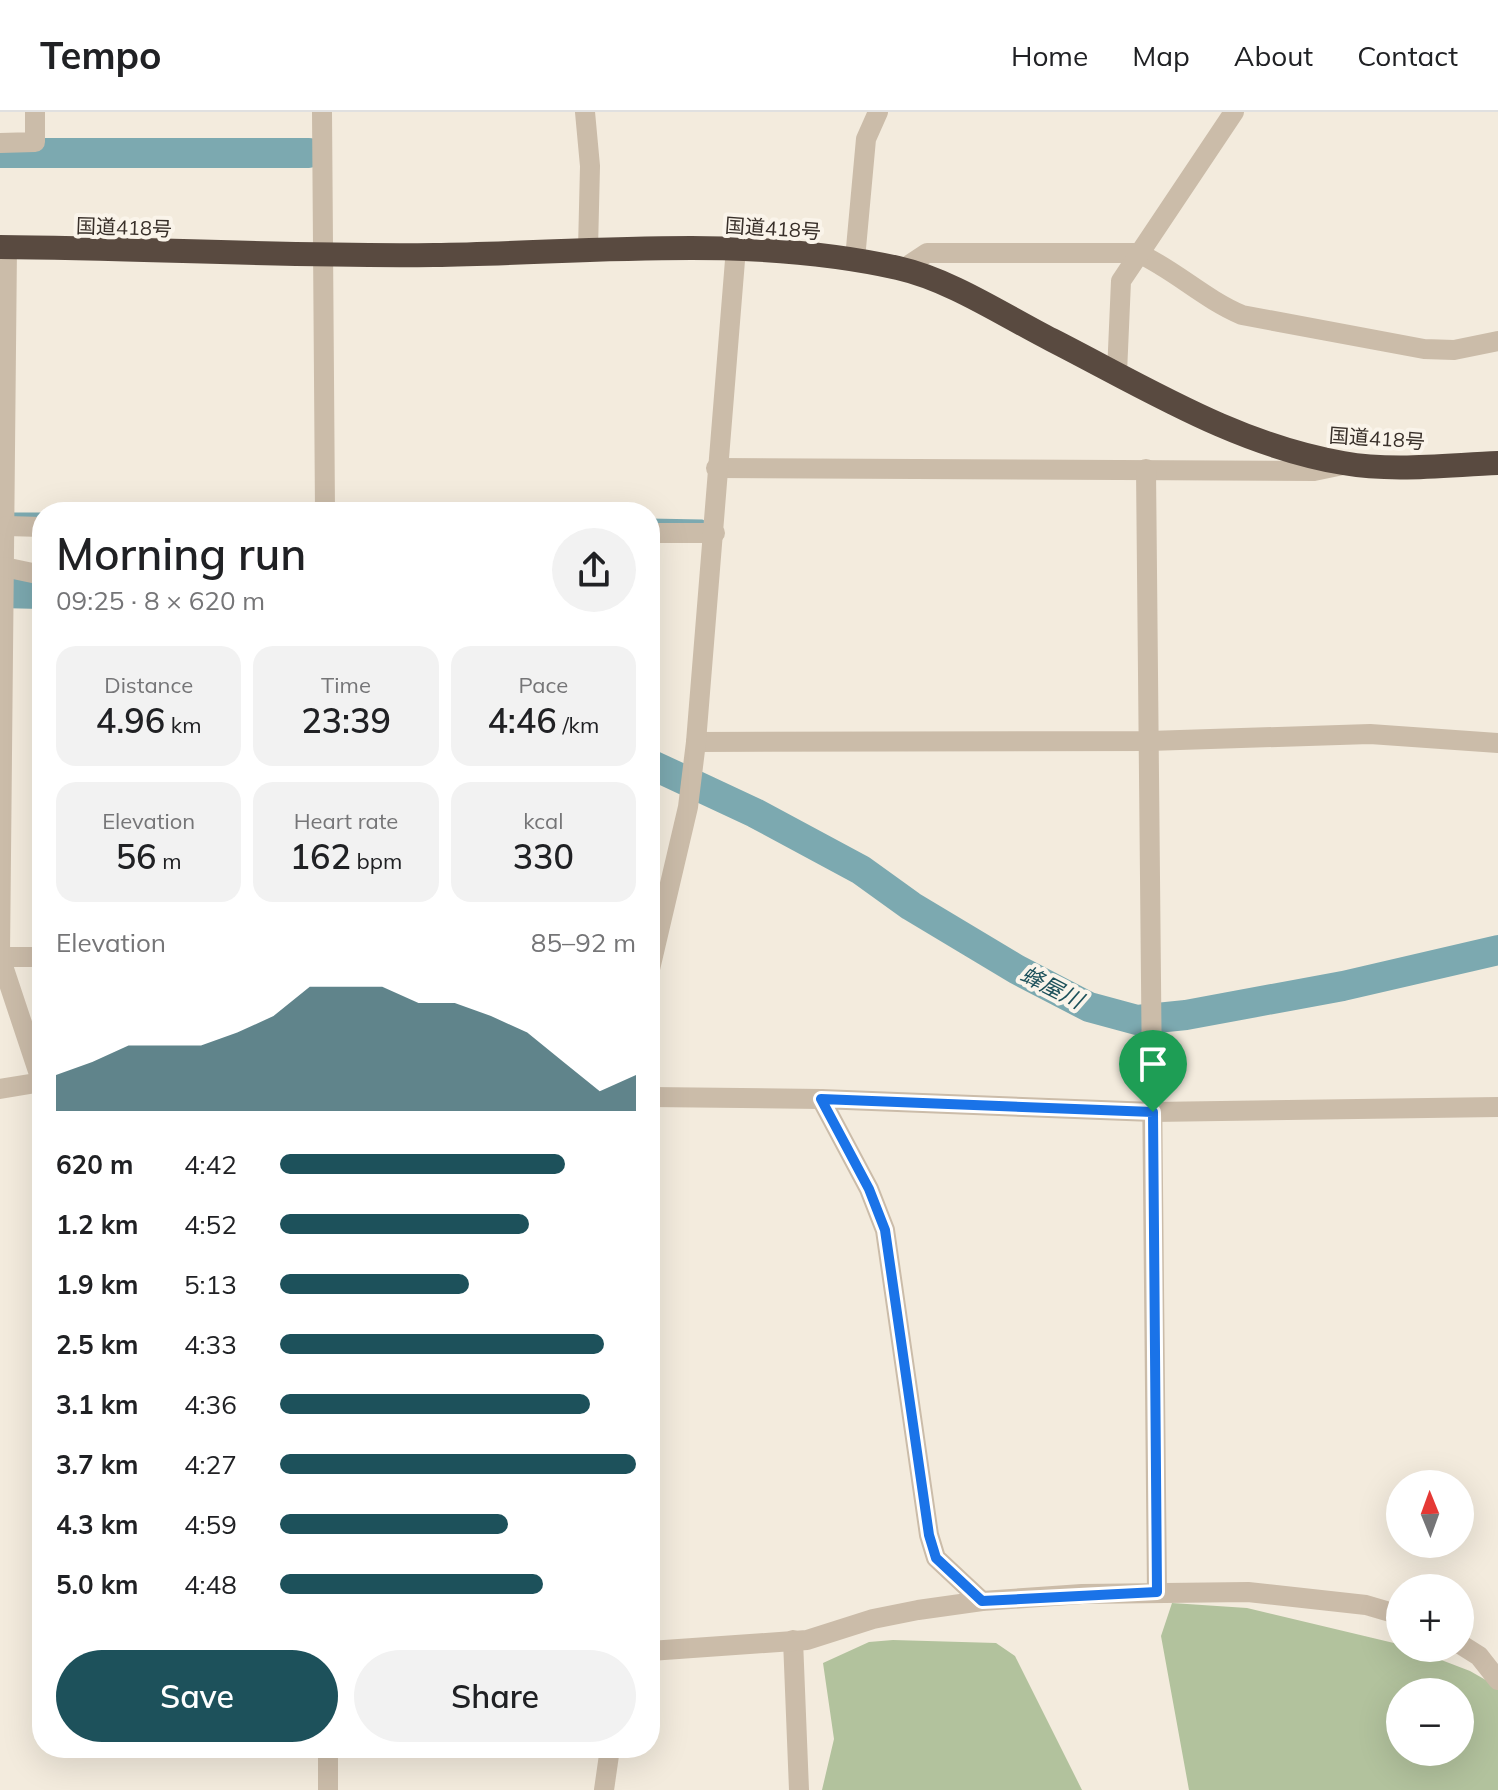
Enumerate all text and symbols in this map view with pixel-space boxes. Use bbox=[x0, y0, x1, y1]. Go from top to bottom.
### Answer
text: Tempo bbox=[40, 31, 162, 79]
text: Home bbox=[1011, 38, 1088, 73]
text: Map bbox=[1132, 38, 1190, 73]
text: About bbox=[1234, 38, 1313, 73]
text: Contact bbox=[1357, 38, 1458, 73]
street label: 国道418号 bbox=[724, 212, 822, 244]
street label: 国道418号 bbox=[76, 213, 172, 241]
street label: 国道418号 bbox=[1328, 422, 1426, 454]
text: Morning run bbox=[56, 526, 306, 581]
button: share bbox=[552, 528, 636, 612]
text: 09:25 · 8 × 620 m bbox=[56, 584, 265, 617]
text: Distance bbox=[104, 671, 193, 699]
text: Time bbox=[321, 671, 371, 699]
text: Pace bbox=[519, 671, 568, 699]
text: 4.96 bbox=[96, 699, 165, 742]
text: 23:39 bbox=[301, 699, 391, 742]
text: 4:46 bbox=[487, 699, 557, 742]
text: km bbox=[165, 711, 201, 739]
text: /km bbox=[557, 711, 599, 739]
text: Elevation bbox=[102, 807, 195, 835]
text: Heart rate bbox=[294, 807, 398, 835]
text: kcal bbox=[523, 807, 563, 835]
text: 56 bbox=[116, 835, 157, 878]
text: 162 bbox=[290, 835, 351, 878]
text: 330 bbox=[513, 835, 574, 878]
text: m bbox=[157, 847, 182, 875]
text: bpm bbox=[351, 847, 402, 875]
text: Elevation bbox=[56, 926, 166, 959]
text: 85–92 m bbox=[531, 926, 636, 959]
water label: 蜂屋川 bbox=[1016, 960, 1090, 1015]
pin bbox=[1119, 1030, 1187, 1112]
icon: arrive bbox=[1131, 1042, 1175, 1086]
text: 620 m bbox=[56, 1148, 133, 1181]
text: 4:42 bbox=[184, 1148, 237, 1181]
text: 1.2 km bbox=[56, 1208, 139, 1241]
text: 4:52 bbox=[184, 1208, 237, 1241]
text: 1.9 km bbox=[56, 1268, 139, 1301]
text: 5:13 bbox=[184, 1268, 237, 1301]
text: 2.5 km bbox=[56, 1328, 139, 1361]
text: 4:33 bbox=[184, 1328, 237, 1361]
text: 3.1 km bbox=[56, 1388, 139, 1421]
text: 4:36 bbox=[184, 1388, 237, 1421]
text: 3.7 km bbox=[56, 1448, 139, 1481]
text: 4:27 bbox=[184, 1448, 237, 1481]
north arrow bbox=[1386, 1470, 1474, 1558]
map controls bbox=[1386, 1470, 1474, 1766]
text: 4.3 km bbox=[56, 1508, 139, 1541]
text: 4:59 bbox=[184, 1508, 237, 1541]
text: 5.0 km bbox=[56, 1568, 139, 1601]
text: 4:48 bbox=[184, 1568, 237, 1601]
button: + bbox=[1386, 1574, 1474, 1662]
button: Save bbox=[56, 1650, 338, 1742]
button: Share bbox=[354, 1650, 636, 1742]
button: − bbox=[1386, 1678, 1474, 1766]

